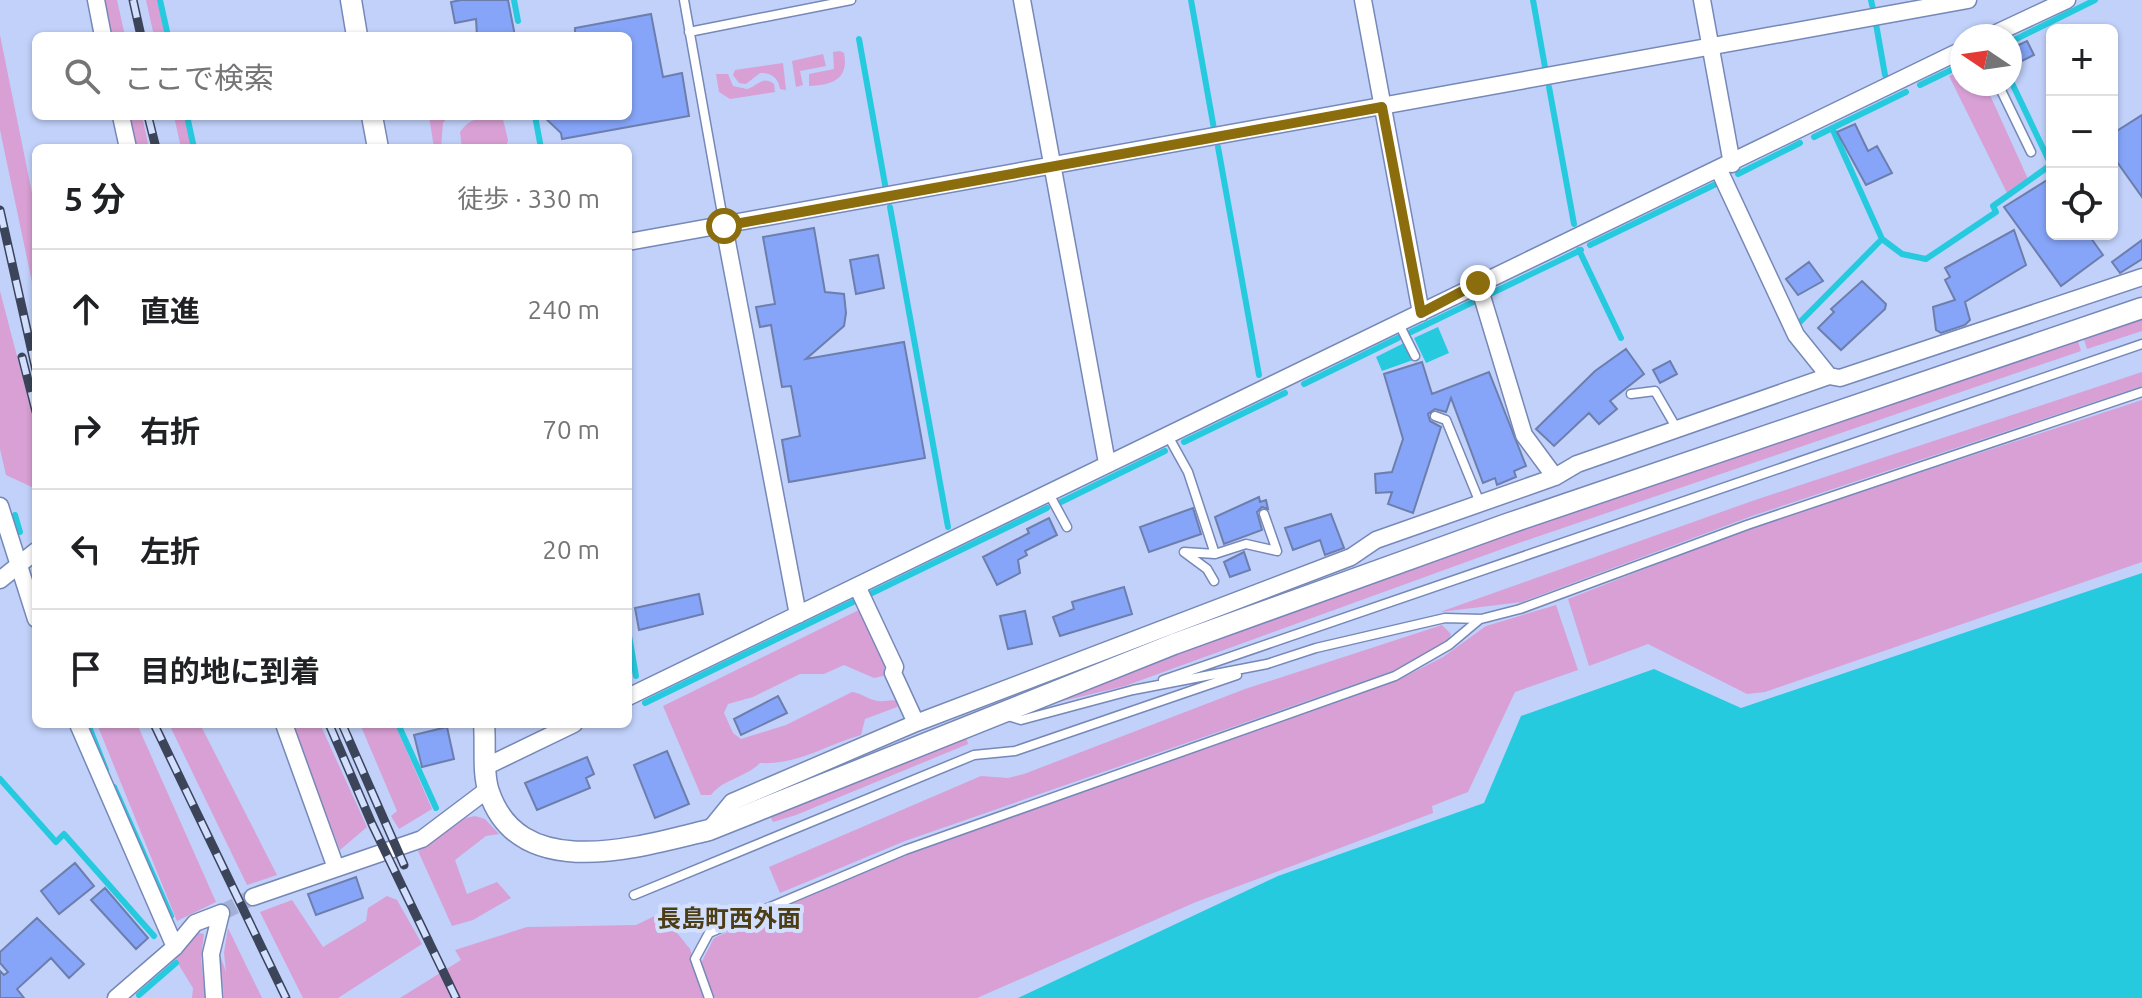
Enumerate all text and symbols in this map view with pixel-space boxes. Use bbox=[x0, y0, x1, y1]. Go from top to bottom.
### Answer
north arrow bbox=[1950, 24, 2022, 96]
map controls bbox=[2046, 24, 2118, 240]
button: + bbox=[2046, 24, 2118, 96]
search box bbox=[32, 32, 632, 120]
icon: search bbox=[60, 54, 104, 98]
text: ここで検索 bbox=[124, 61, 274, 95]
button: − bbox=[2046, 96, 2118, 168]
button: locate bbox=[2046, 168, 2118, 240]
text: 5 分 bbox=[64, 179, 125, 217]
text: 徒歩 · 330 m bbox=[457, 184, 600, 213]
route start bbox=[706, 208, 742, 244]
route end bbox=[1460, 265, 1496, 301]
icon: ahead bbox=[64, 287, 108, 331]
text: 直進 bbox=[140, 294, 200, 328]
text: 240 m bbox=[528, 295, 600, 324]
icon: right bbox=[64, 407, 108, 451]
text: 右折 bbox=[140, 414, 200, 448]
text: 70 m bbox=[542, 415, 600, 444]
icon: left bbox=[64, 527, 108, 571]
text: 左折 bbox=[140, 534, 200, 568]
text: 20 m bbox=[542, 535, 600, 564]
icon: arrive bbox=[64, 647, 108, 691]
text: 目的地に到着 bbox=[140, 654, 320, 688]
district label: 長島町西外面 bbox=[657, 905, 801, 932]

